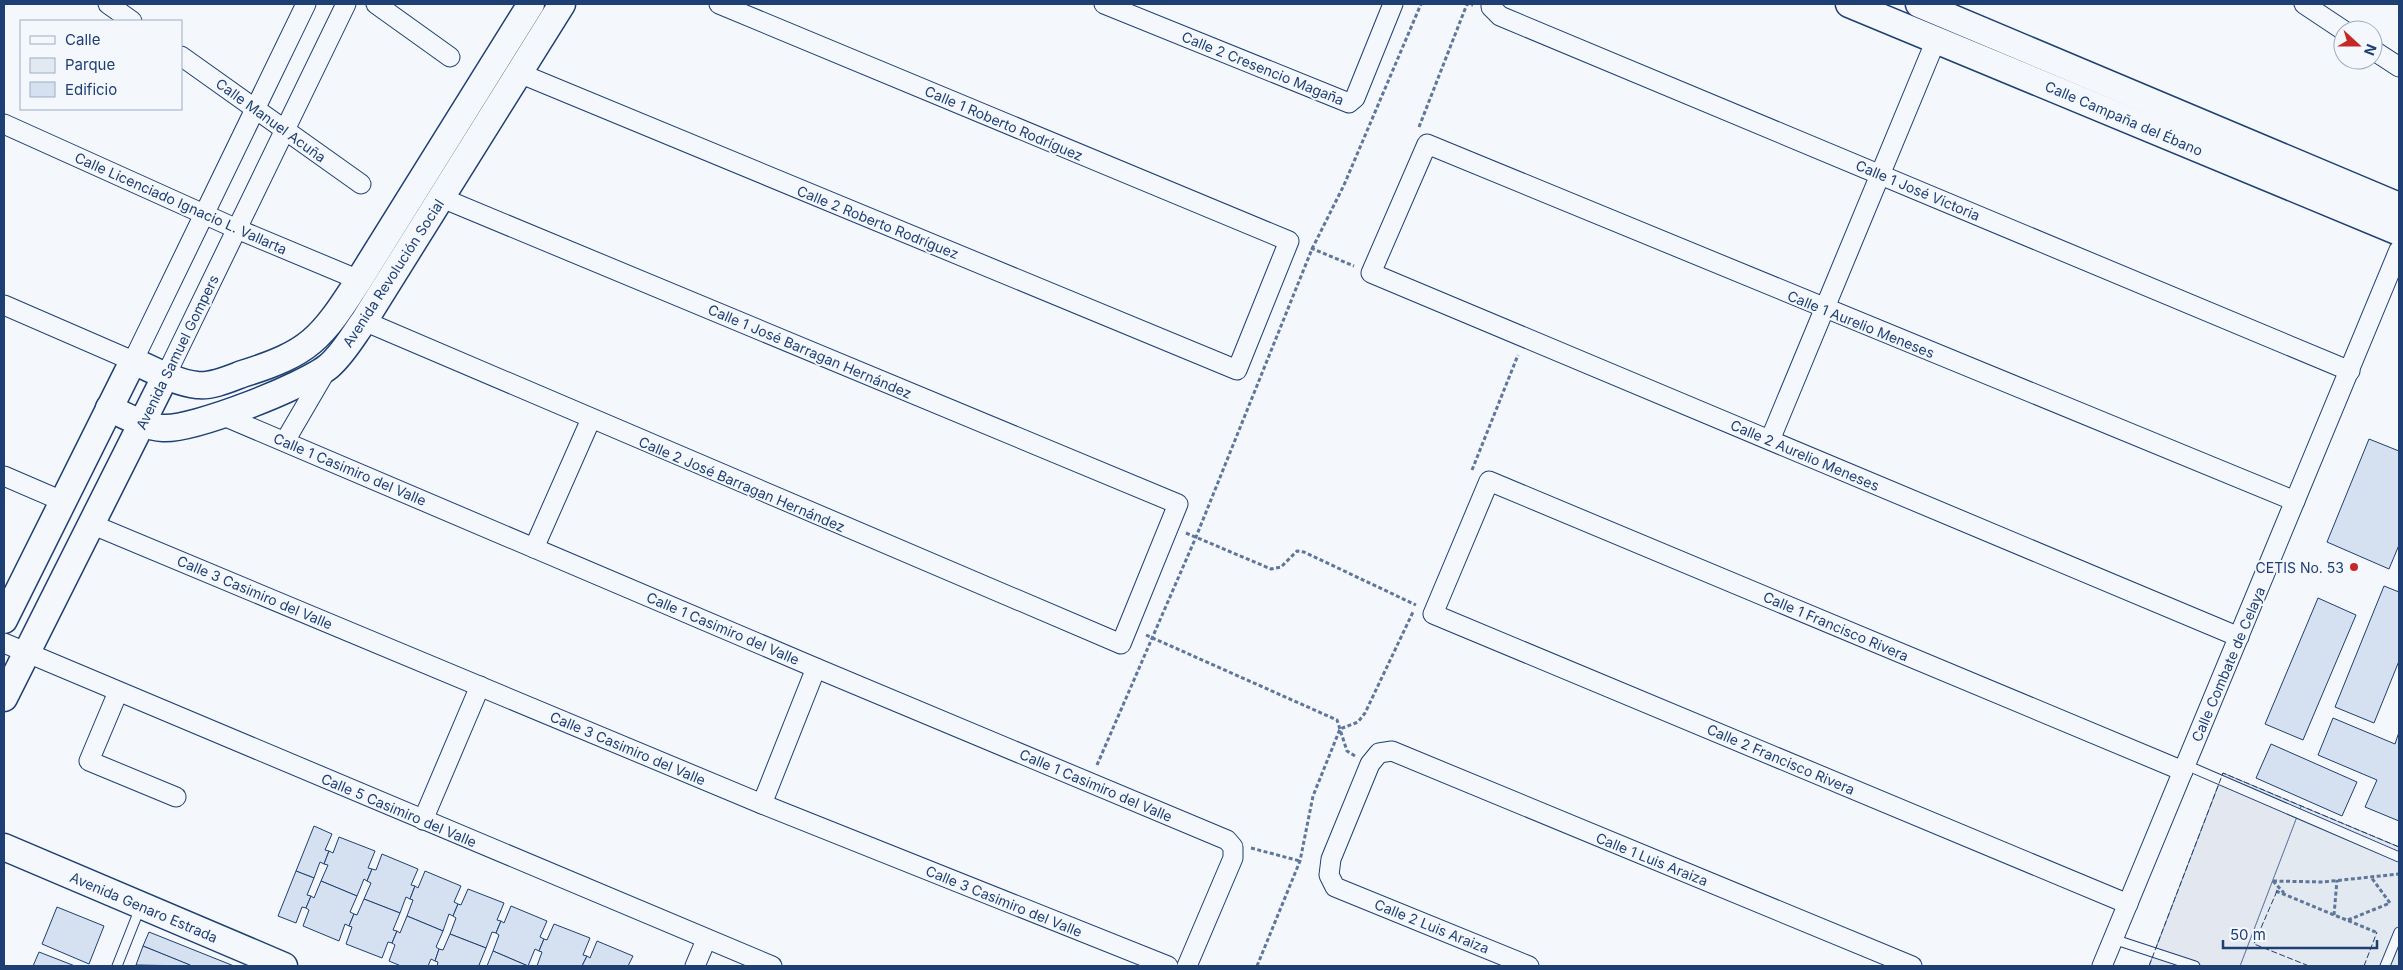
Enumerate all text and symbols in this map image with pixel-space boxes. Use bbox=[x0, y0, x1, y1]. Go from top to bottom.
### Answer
legend bbox=[20, 20, 182, 110]
north arrow bbox=[2333, 20, 2383, 70]
street label: Calle 2 Cresencio Magaña bbox=[1179, 28, 1347, 108]
text: Calle bbox=[65, 30, 100, 49]
text: N bbox=[2361, 42, 2380, 58]
text: Parque bbox=[65, 55, 115, 74]
street label: Calle Manuel Acuña bbox=[213, 74, 329, 166]
street label: Calle Campaña del Ébano bbox=[2043, 77, 2205, 159]
text: Edificio bbox=[65, 80, 117, 99]
street label: Calle 1 Roberto Rodríguez bbox=[922, 82, 1086, 164]
street label: Calle Licenciado Ignacio L. Vallarta bbox=[72, 148, 290, 258]
street label: Calle 1 José Victoria bbox=[1853, 156, 1983, 224]
street label: Calle 2 Roberto Rodríguez bbox=[795, 182, 961, 262]
street label: Avenida Revolución Social bbox=[339, 196, 447, 350]
street label: Avenida Samuel Gompers bbox=[132, 272, 222, 432]
street label: Calle 1 Aurelio Meneses bbox=[1785, 287, 1937, 361]
street label: Calle 1 José Barragan Hernández bbox=[706, 300, 914, 402]
street label: Calle 2 Aurelio Meneses bbox=[1728, 416, 1882, 494]
street label: Calle 1 Casimiro del Valle bbox=[271, 429, 429, 509]
street label: Calle 2 José Barragan Hernández bbox=[636, 433, 848, 535]
street label: Calle 3 Casimiro del Valle bbox=[175, 551, 335, 633]
place label: CETIS No. 53 bbox=[2256, 559, 2344, 576]
marker: CETIS No. 53 bbox=[2348, 561, 2360, 573]
street label: Calle Combate de Celaya bbox=[2188, 584, 2268, 744]
street label: Calle 1 Casimiro del Valle bbox=[644, 588, 802, 668]
street label: Calle 1 Francisco Rivera bbox=[1761, 588, 1911, 664]
street label: Calle 3 Casimiro del Valle bbox=[548, 707, 708, 789]
street label: Calle 2 Francisco Rivera bbox=[1704, 720, 1858, 798]
street label: Calle 1 Casimiro del Valle bbox=[1017, 745, 1175, 825]
street label: Calle 5 Casimiro del Valle bbox=[319, 770, 479, 850]
street label: Calle 1 Luis Araiza bbox=[1594, 829, 1710, 889]
street label: Calle 3 Casimiro del Valle bbox=[923, 862, 1085, 940]
street label: Avenida Genaro Estrada bbox=[68, 868, 220, 946]
street label: Calle 2 Luis Araiza bbox=[1372, 895, 1492, 957]
scale bar bbox=[2223, 918, 2377, 950]
text: 50 m bbox=[2230, 925, 2266, 944]

